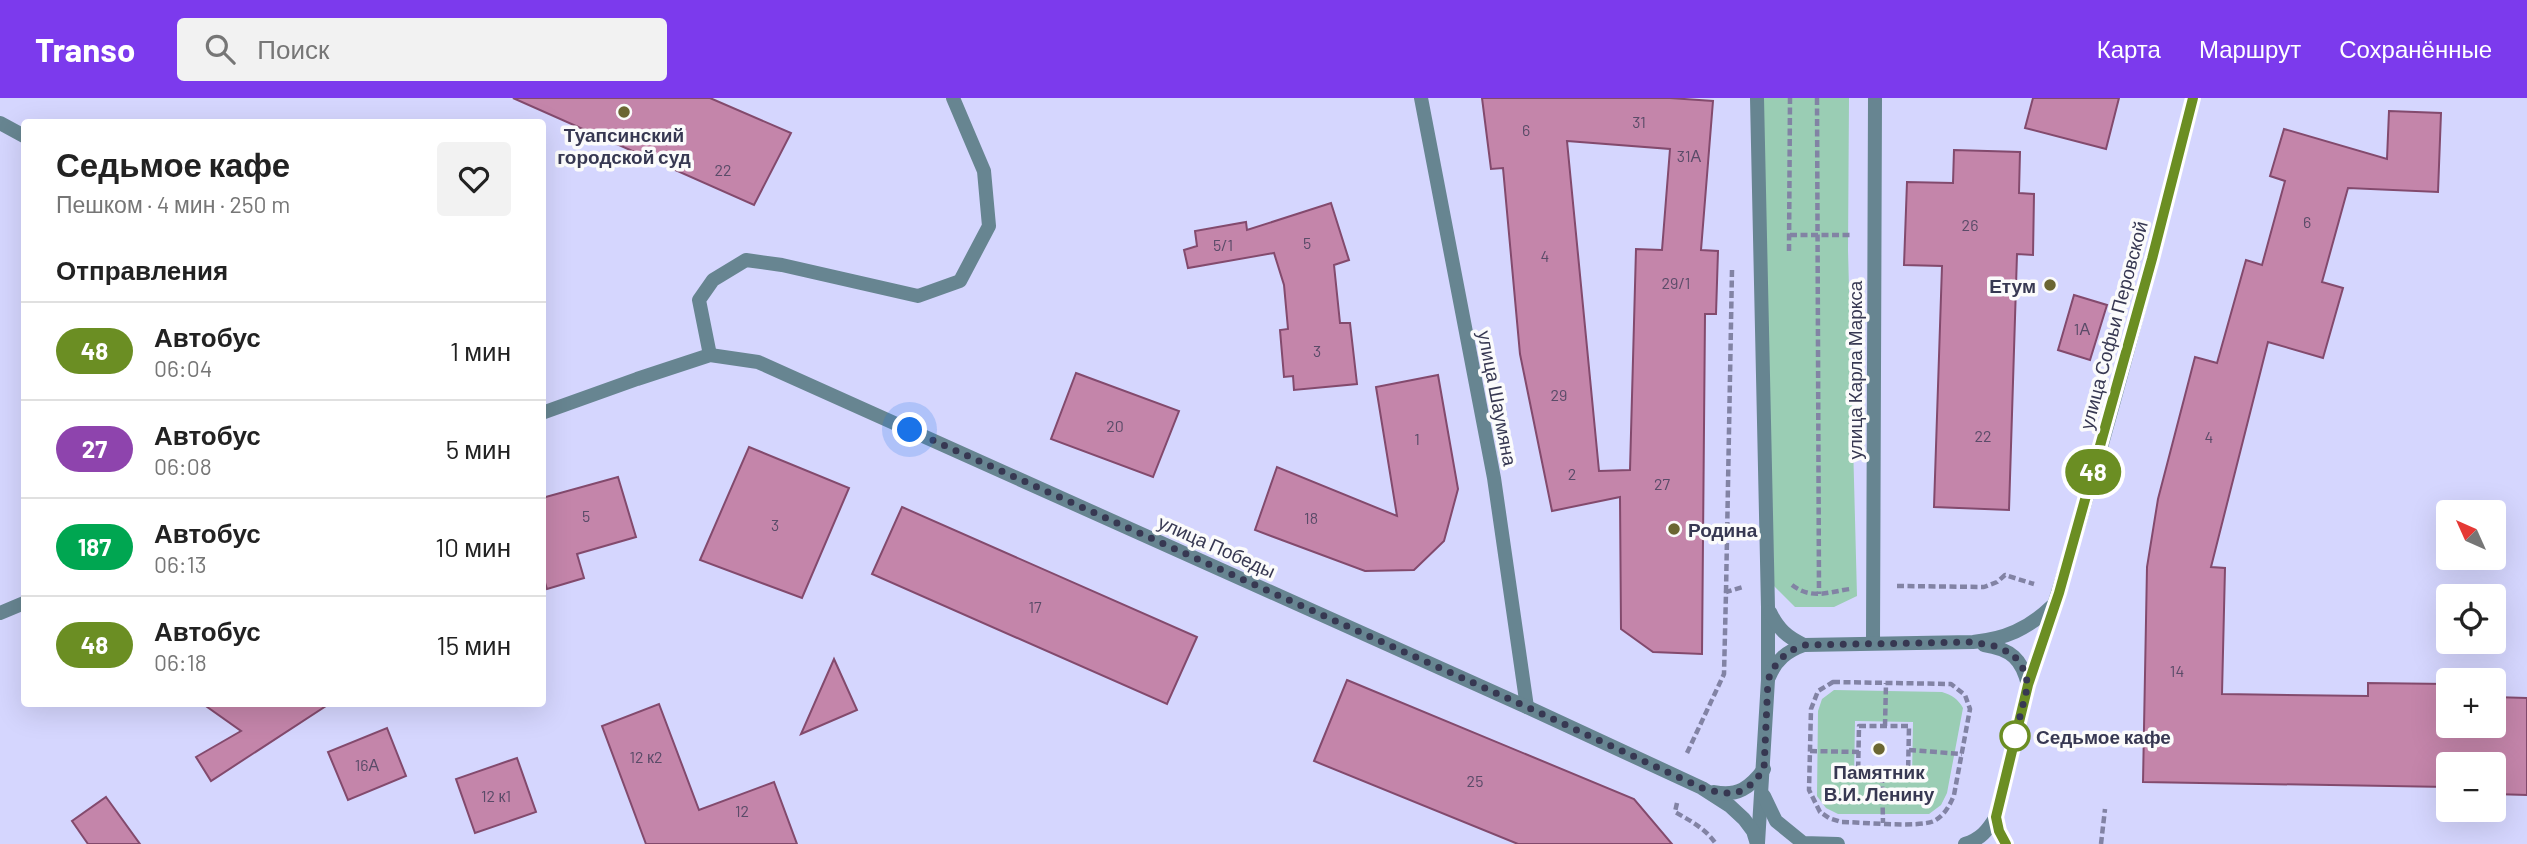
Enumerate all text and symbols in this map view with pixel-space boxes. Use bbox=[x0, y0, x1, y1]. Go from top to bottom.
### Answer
search box bbox=[177, 18, 667, 81]
text: Transo bbox=[35, 29, 135, 69]
icon: search bbox=[201, 30, 239, 68]
text: Поиск bbox=[257, 33, 329, 64]
text: Карта bbox=[2097, 34, 2161, 63]
text: Маршрут bbox=[2199, 34, 2301, 63]
text: Сохранённые bbox=[2339, 34, 2492, 63]
marker: Туапсинский городской суд bbox=[616, 104, 632, 120]
house number: 31 bbox=[1632, 112, 1646, 131]
house number: 6 bbox=[1522, 120, 1530, 139]
place label: Туапсинский городской суд bbox=[557, 123, 691, 168]
button: heart bbox=[437, 142, 511, 216]
text: Седьмое кафе bbox=[56, 144, 290, 184]
house number: 31А bbox=[1677, 146, 1702, 165]
house number: 22 bbox=[714, 160, 732, 179]
text: Пешком · 4 мин · 250 m bbox=[56, 190, 290, 218]
house number: 6 bbox=[2303, 212, 2311, 231]
house number: 26 bbox=[1962, 215, 1978, 234]
street label: улица Софьи Перовской bbox=[2074, 218, 2152, 432]
house number: 5 bbox=[1303, 233, 1311, 252]
house number: 5/1 bbox=[1213, 235, 1233, 254]
house number: 4 bbox=[1541, 246, 1549, 265]
text: Отправления bbox=[56, 254, 228, 285]
house number: 29/1 bbox=[1662, 273, 1690, 292]
place label: Етум bbox=[1989, 274, 2036, 297]
marker: Етум bbox=[2042, 277, 2058, 293]
street label: улица Карла Маркса bbox=[1843, 280, 1866, 459]
house number: 1А bbox=[2074, 319, 2090, 338]
text: Автобус bbox=[154, 321, 261, 352]
street label: улица Шаумяна bbox=[1474, 328, 1522, 468]
text: 1 мин bbox=[450, 335, 511, 366]
text: 48 bbox=[81, 336, 108, 365]
house number: 3 bbox=[1313, 341, 1321, 360]
text: 06:04 bbox=[154, 354, 212, 382]
house number: 29 bbox=[1551, 385, 1567, 404]
your location bbox=[892, 412, 927, 447]
house number: 20 bbox=[1106, 416, 1124, 435]
text: Автобус bbox=[154, 419, 261, 450]
house number: 22 bbox=[1974, 426, 1992, 445]
house number: 4 bbox=[2205, 427, 2213, 446]
house number: 1 bbox=[1414, 429, 1420, 448]
text: 5 мин bbox=[446, 433, 511, 464]
text: 27 bbox=[82, 434, 107, 463]
line badge: 48 bbox=[2062, 449, 2124, 495]
text: 06:08 bbox=[154, 452, 212, 480]
text: 48 bbox=[2079, 457, 2107, 486]
house number: 2 bbox=[1568, 464, 1576, 483]
house number: 27 bbox=[1654, 474, 1670, 493]
north arrow bbox=[2436, 500, 2506, 570]
map controls bbox=[2436, 500, 2506, 822]
house number: 5 bbox=[582, 506, 590, 525]
house number: 18 bbox=[1304, 508, 1318, 527]
street label: улица Победы bbox=[1155, 510, 1279, 582]
house number: 3 bbox=[771, 515, 779, 534]
text: Автобус bbox=[154, 517, 261, 548]
place label: Родина bbox=[1688, 518, 1758, 541]
marker: Родина bbox=[1666, 521, 1682, 537]
text: 10 мин bbox=[435, 531, 511, 562]
text: 187 bbox=[78, 532, 111, 561]
text: 06:13 bbox=[154, 550, 207, 578]
button: locate bbox=[2436, 584, 2506, 654]
house number: 17 bbox=[1028, 597, 1042, 616]
text: Автобус bbox=[154, 615, 261, 646]
text: 15 мин bbox=[437, 629, 511, 660]
text: 48 bbox=[81, 630, 108, 659]
text: 06:18 bbox=[154, 648, 207, 676]
house number: 14 bbox=[2170, 661, 2184, 680]
button: + bbox=[2436, 668, 2506, 738]
marker: Седьмое кафе bbox=[2000, 721, 2030, 751]
place label: Седьмое кафе bbox=[2036, 725, 2171, 748]
marker: Памятник В.И. Ленину bbox=[1871, 741, 1887, 757]
house number: 12 к2 bbox=[630, 747, 662, 766]
button: − bbox=[2436, 752, 2506, 822]
house number: 16А bbox=[355, 755, 380, 774]
place label: Памятник В.И. Ленину bbox=[1824, 760, 1935, 805]
house number: 25 bbox=[1467, 771, 1483, 790]
house number: 12 к1 bbox=[481, 786, 511, 805]
house number: 12 bbox=[735, 801, 749, 820]

